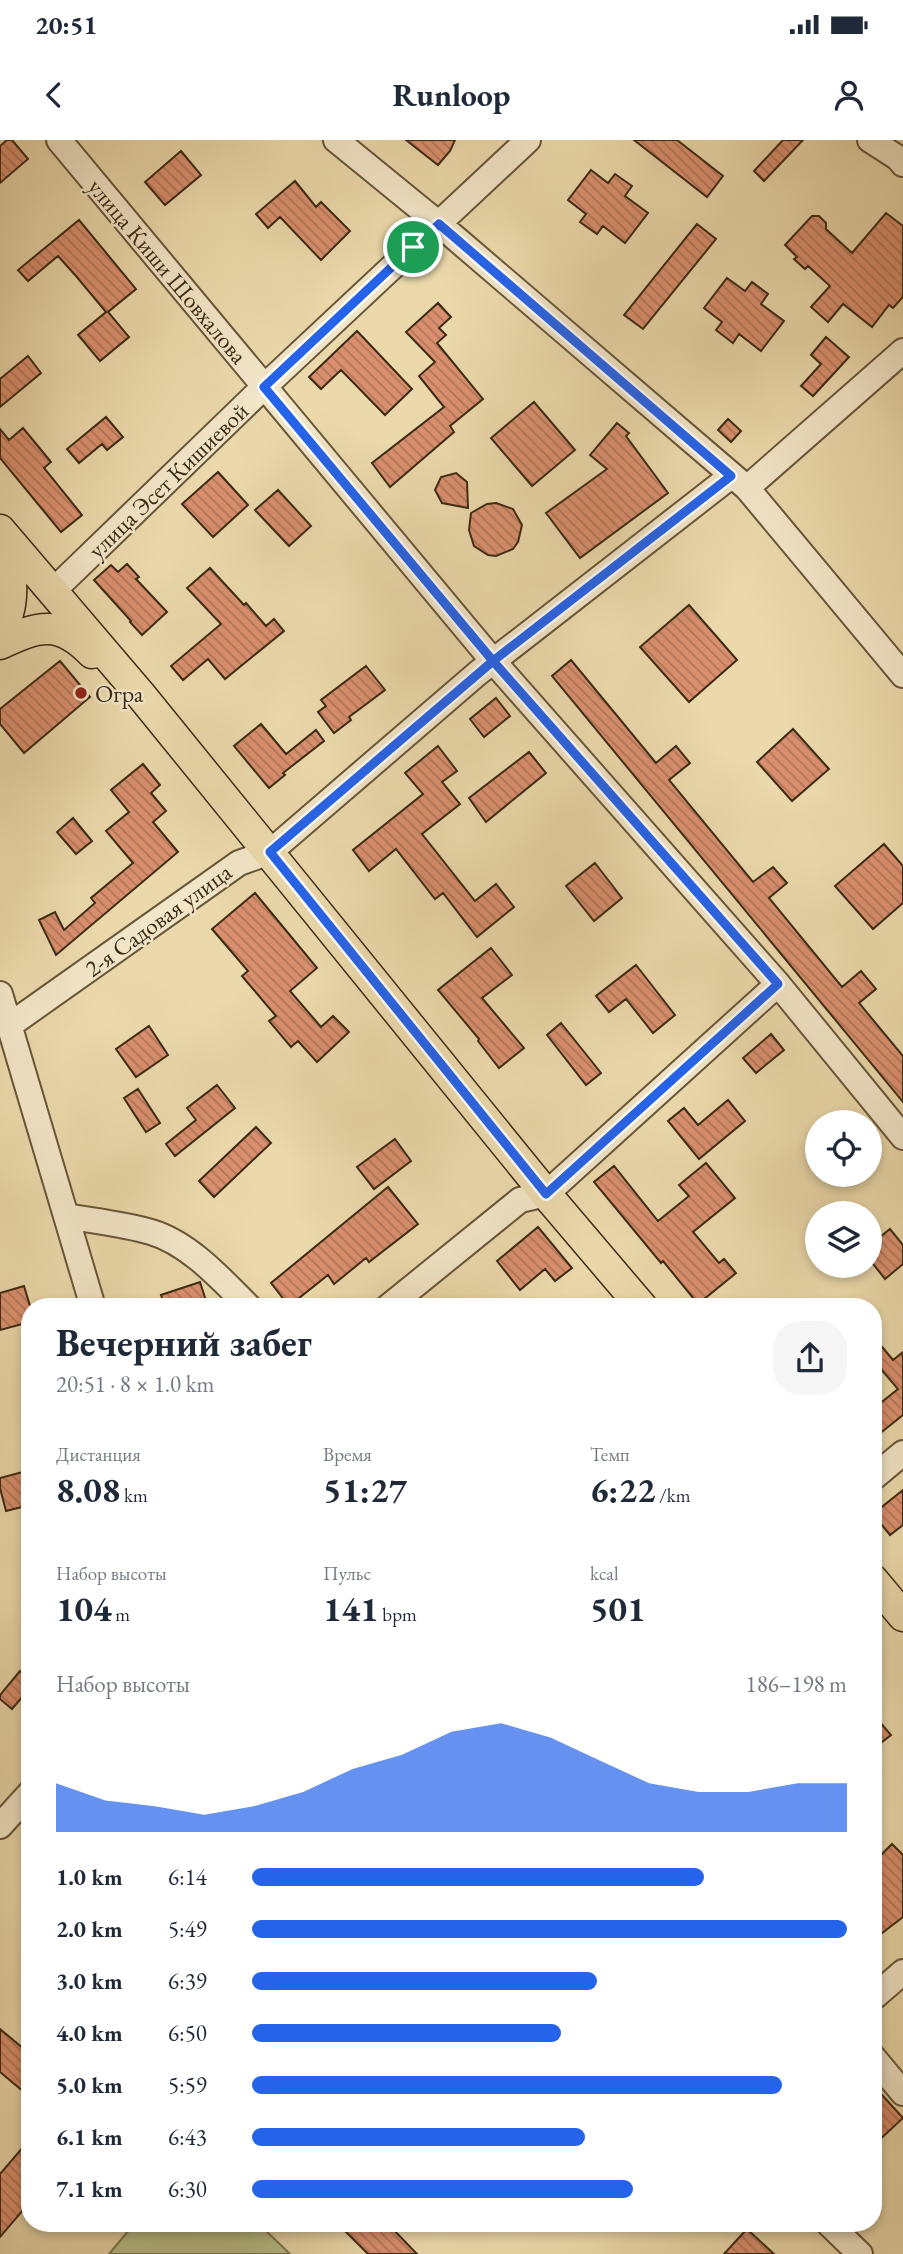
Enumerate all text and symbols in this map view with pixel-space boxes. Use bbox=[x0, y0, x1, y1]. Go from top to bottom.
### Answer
text: 20:51 bbox=[35, 8, 97, 42]
text: Runloop bbox=[393, 74, 510, 116]
icon: back bbox=[35, 76, 73, 114]
icon: person bbox=[830, 76, 868, 114]
street label: улица Киши Шовхалова bbox=[81, 172, 255, 370]
pin bbox=[383, 217, 443, 277]
icon: arrive bbox=[394, 228, 432, 266]
street label: улица Эсет Кишиевой bbox=[81, 395, 255, 565]
place label: Огра bbox=[95, 678, 144, 709]
marker: Огра bbox=[73, 685, 89, 701]
street label: 2-я Садовая улица bbox=[78, 856, 238, 984]
map controls bbox=[805, 1110, 882, 1278]
button: locate bbox=[805, 1110, 882, 1187]
button: layers bbox=[805, 1201, 882, 1278]
text: Вечерний забег bbox=[56, 1318, 312, 1367]
button: share bbox=[773, 1321, 847, 1395]
text: 20:51 · 8 × 1.0 km bbox=[56, 1369, 214, 1399]
text: Дистанция bbox=[56, 1442, 141, 1467]
text: Время bbox=[323, 1442, 372, 1467]
text: Темп bbox=[590, 1442, 630, 1467]
text: 8.08 bbox=[56, 1467, 120, 1512]
text: 51:27 bbox=[323, 1467, 407, 1512]
text: 6:22 bbox=[590, 1467, 655, 1512]
text: km bbox=[120, 1483, 148, 1508]
text: /km bbox=[655, 1483, 691, 1508]
text: Набор высоты bbox=[56, 1561, 167, 1586]
text: Пульс bbox=[323, 1561, 371, 1586]
text: kcal bbox=[590, 1561, 619, 1586]
text: 104 bbox=[56, 1586, 112, 1631]
text: 141 bbox=[323, 1586, 379, 1631]
text: 501 bbox=[590, 1586, 646, 1631]
text: m bbox=[112, 1602, 130, 1627]
text: bpm bbox=[379, 1602, 417, 1627]
text: Набор высоты bbox=[56, 1669, 190, 1699]
text: 186–198 m bbox=[746, 1669, 847, 1699]
text: 1.0 km bbox=[56, 1862, 123, 1892]
text: 6:14 bbox=[168, 1862, 207, 1892]
text: 2.0 km bbox=[56, 1914, 123, 1944]
text: 5:49 bbox=[168, 1914, 207, 1944]
text: 3.0 km bbox=[56, 1966, 123, 1996]
text: 6:39 bbox=[168, 1966, 207, 1996]
text: 4.0 km bbox=[56, 2018, 123, 2048]
text: 6:50 bbox=[168, 2018, 207, 2048]
text: 5.0 km bbox=[56, 2070, 123, 2100]
text: 5:59 bbox=[168, 2070, 207, 2100]
text: 6.1 km bbox=[56, 2122, 123, 2152]
text: 6:43 bbox=[168, 2122, 207, 2152]
text: 7.1 km bbox=[56, 2174, 123, 2204]
text: 6:30 bbox=[168, 2174, 207, 2204]

